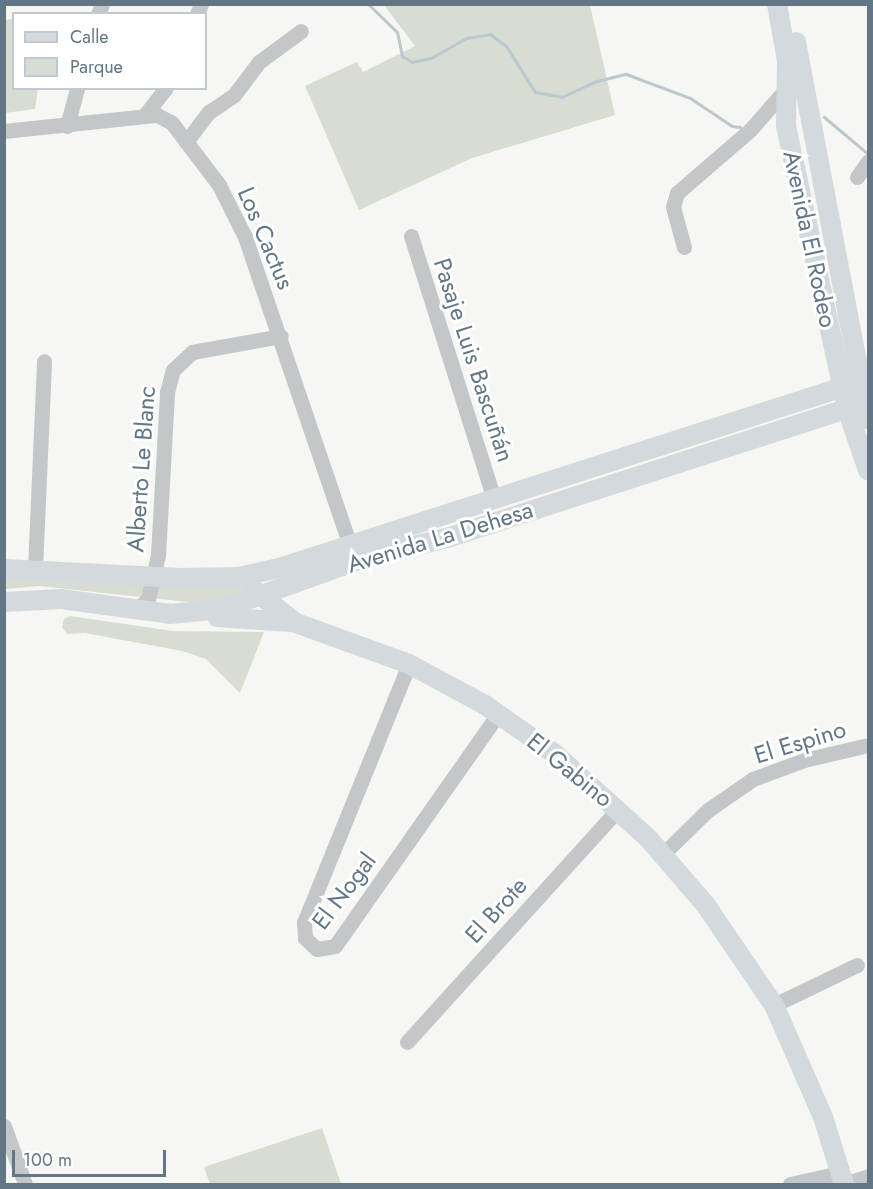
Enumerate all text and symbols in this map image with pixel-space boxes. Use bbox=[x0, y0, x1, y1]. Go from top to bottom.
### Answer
legend bbox=[12, 12, 207, 90]
text: Calle bbox=[70, 24, 109, 50]
text: Parque bbox=[70, 54, 123, 80]
street label: Avenida El Rodeo bbox=[777, 148, 843, 330]
street label: Los Cactus bbox=[232, 183, 300, 293]
street label: Pasaje Luis Bascuñán bbox=[428, 255, 520, 465]
street label: Alberto Le Blanc bbox=[121, 385, 161, 553]
street label: Avenida La Dehesa bbox=[344, 495, 536, 579]
street label: El Espino bbox=[751, 714, 849, 770]
street label: El Gabino bbox=[521, 727, 619, 813]
street label: El Nogal bbox=[306, 847, 382, 935]
street label: El Brote bbox=[459, 871, 533, 949]
scale bar bbox=[15, 1138, 170, 1176]
text: 100 m bbox=[23, 1147, 72, 1173]

